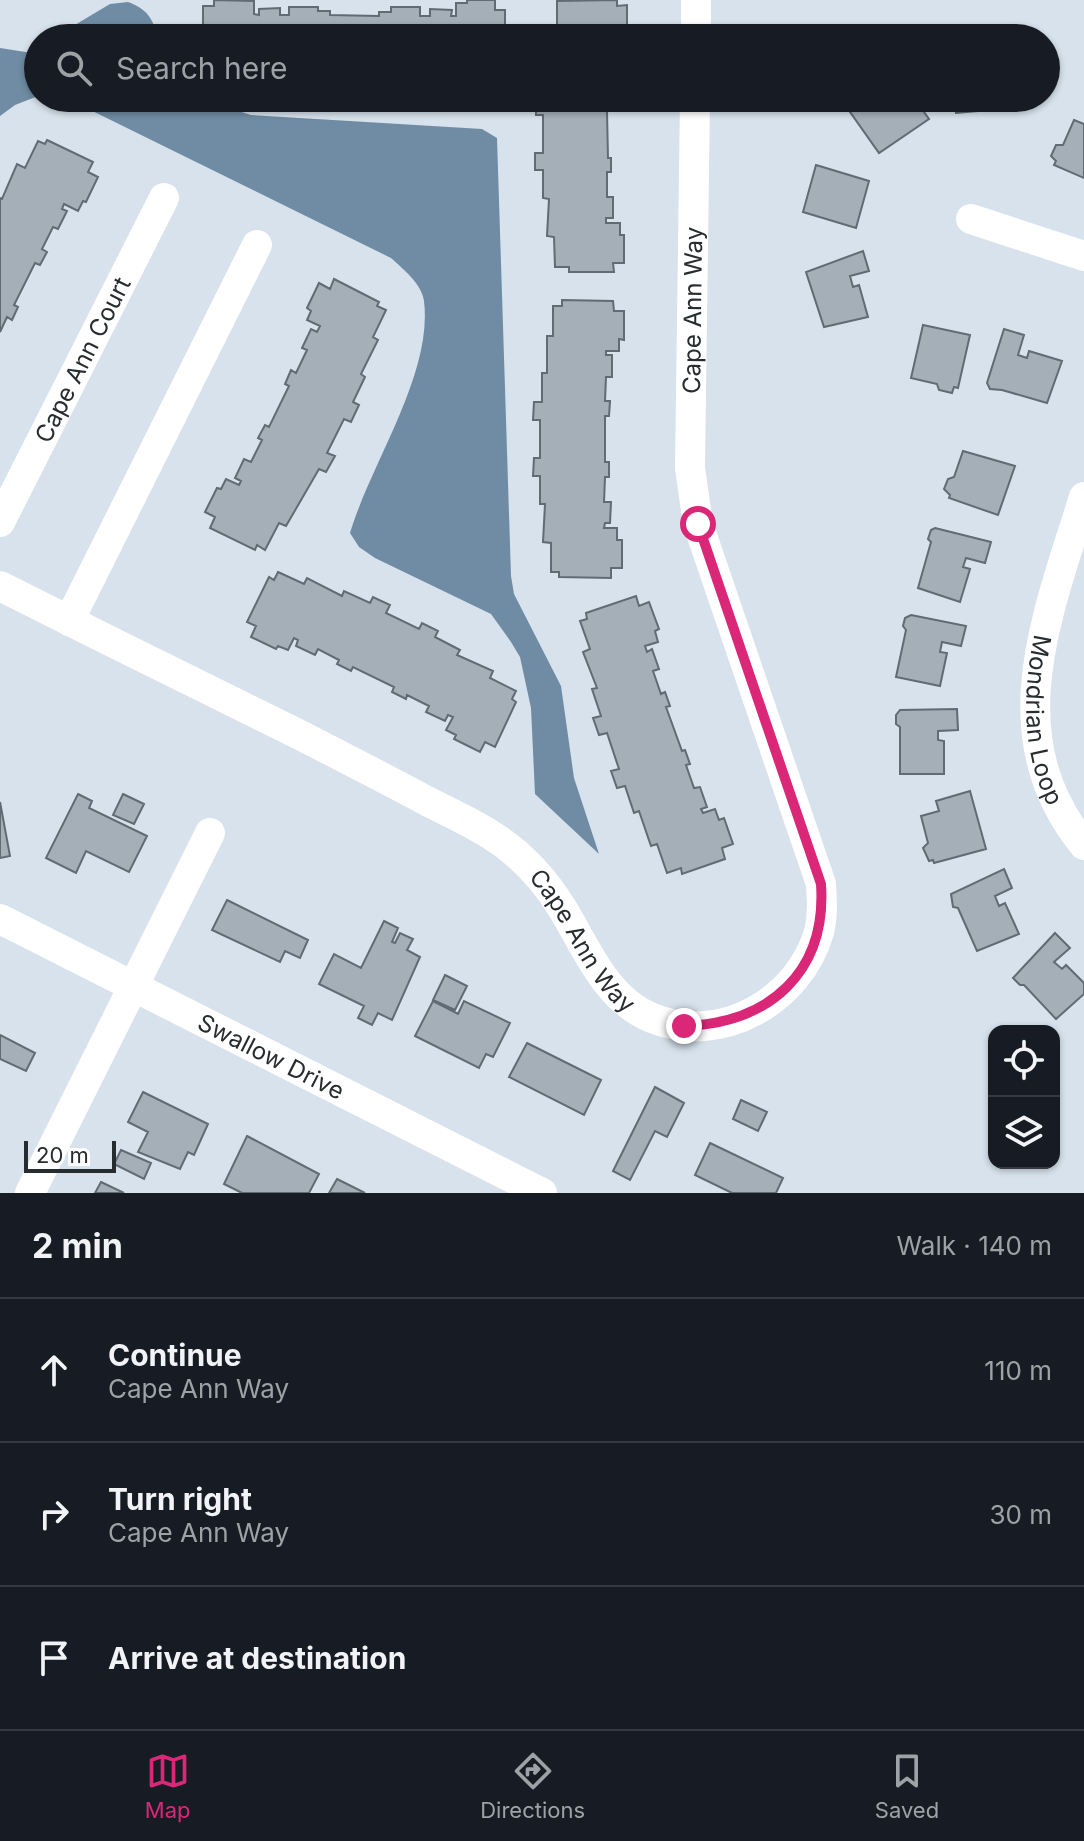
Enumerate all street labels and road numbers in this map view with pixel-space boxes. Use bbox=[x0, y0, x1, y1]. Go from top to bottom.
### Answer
street label: Cape Ann Way bbox=[677, 226, 708, 394]
street label: Cape Ann Court bbox=[28, 272, 136, 447]
street label: Mondrian Loop bbox=[1021, 633, 1070, 809]
street label: Cape Ann Way bbox=[524, 863, 641, 1018]
street label: Swallow Drive bbox=[193, 1007, 349, 1105]

